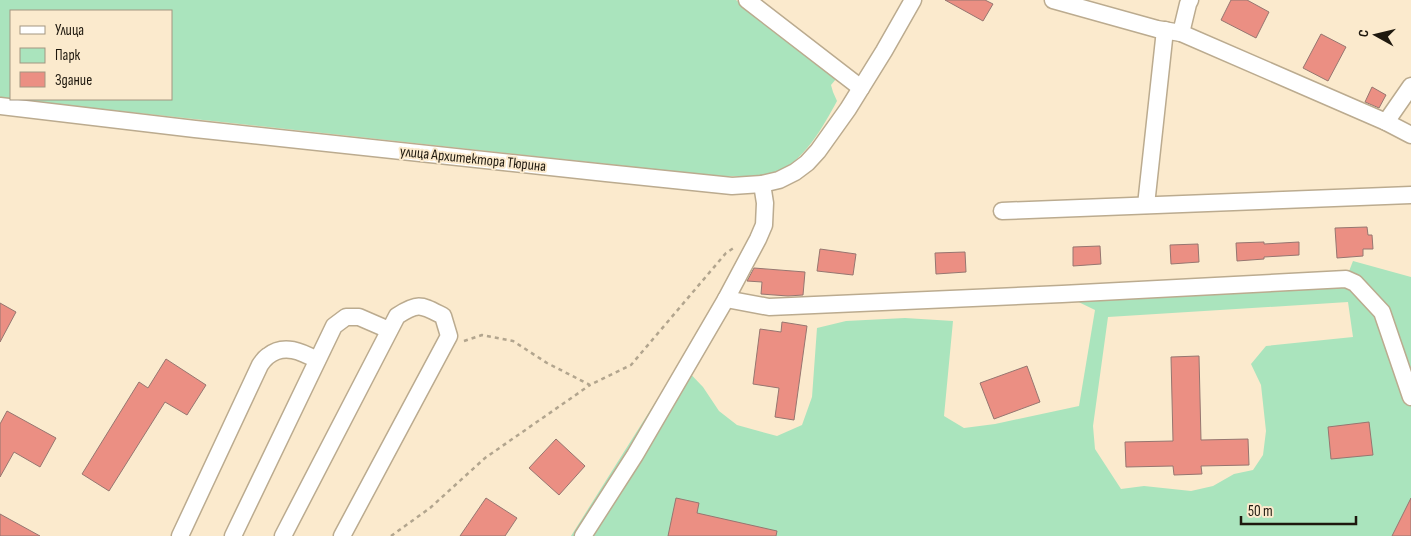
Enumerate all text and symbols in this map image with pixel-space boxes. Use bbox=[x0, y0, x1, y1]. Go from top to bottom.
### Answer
legend bbox=[10, 10, 172, 100]
north arrow bbox=[1351, 10, 1401, 60]
text: Улица bbox=[55, 21, 84, 40]
text: С bbox=[1355, 29, 1373, 38]
text: Парк bbox=[55, 46, 81, 65]
text: Здание bbox=[55, 71, 92, 90]
street label: улица Архитектора Тюрина bbox=[399, 142, 547, 176]
scale bar bbox=[1241, 494, 1356, 526]
text: 50 m bbox=[1248, 502, 1273, 521]

